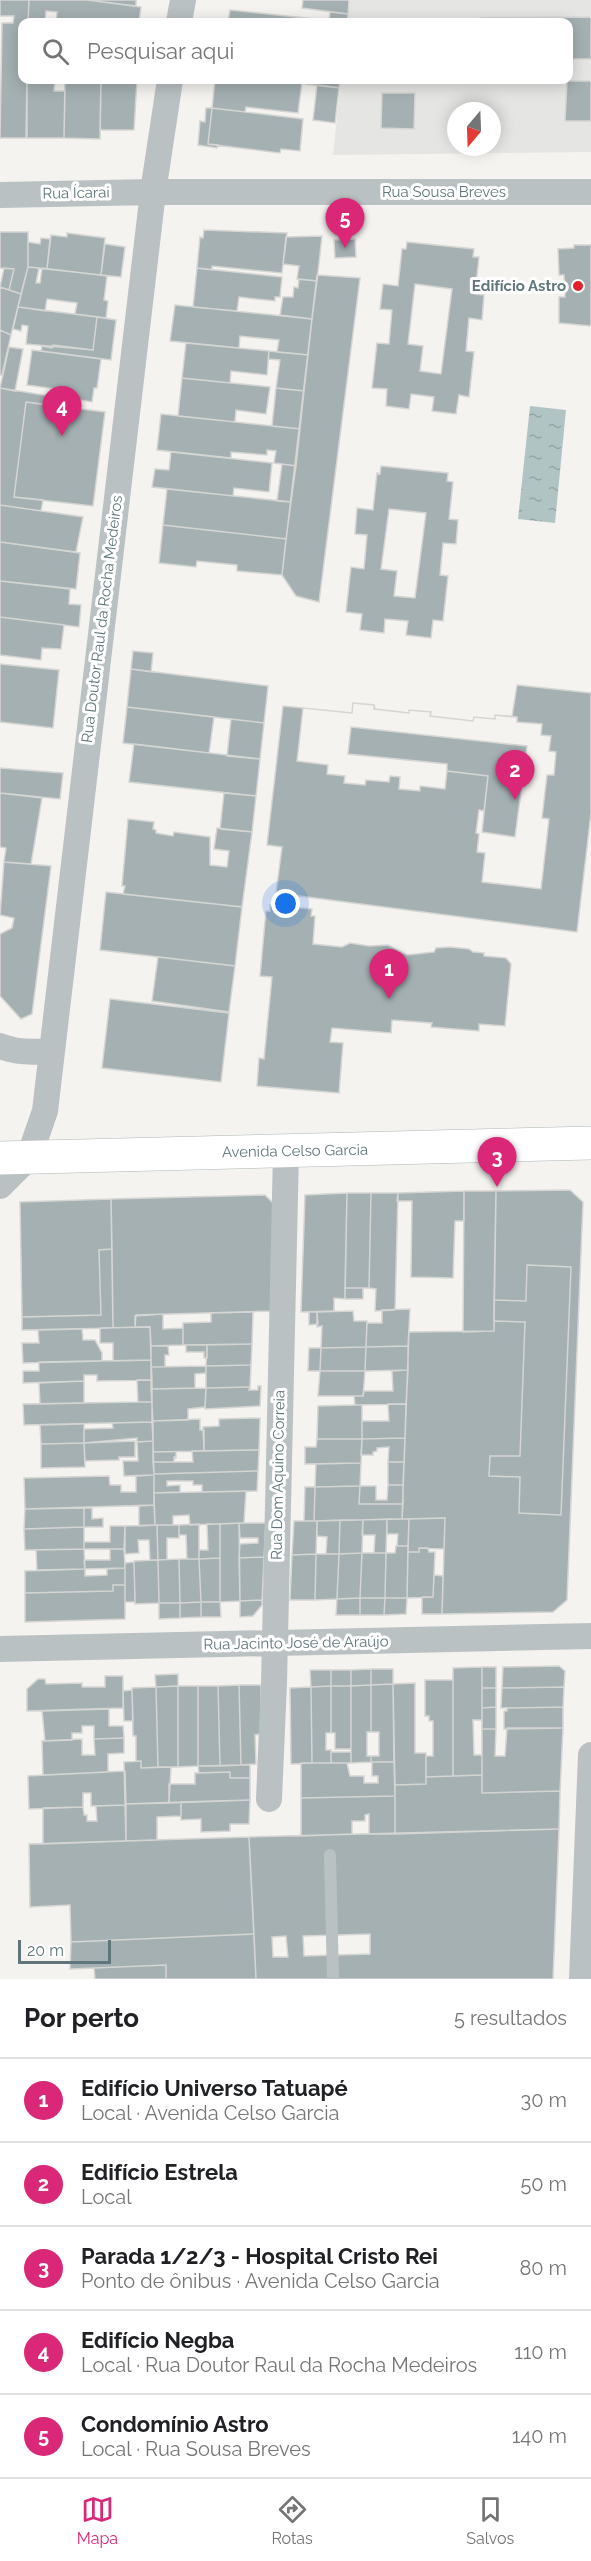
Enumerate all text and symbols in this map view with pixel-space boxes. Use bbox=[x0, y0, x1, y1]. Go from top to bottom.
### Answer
search box bbox=[18, 18, 573, 84]
icon: search bbox=[39, 35, 72, 68]
text: Pesquisar aqui bbox=[87, 38, 234, 64]
north arrow bbox=[447, 102, 501, 156]
street label: Rua Ícarai bbox=[42, 183, 110, 203]
street label: Rua Sousa Breves bbox=[382, 183, 506, 201]
pin: 5 bbox=[326, 198, 364, 248]
place label: Edifício Astro bbox=[472, 277, 566, 295]
marker: Edifício Astro bbox=[571, 279, 585, 293]
pin: 4 bbox=[42, 386, 82, 436]
street label: Rua Doutor Raul da Rocha Medeiros bbox=[78, 494, 126, 744]
pin: 2 bbox=[496, 750, 534, 800]
your location bbox=[271, 889, 300, 918]
pin: 1 bbox=[370, 950, 408, 999]
pin: 3 bbox=[478, 1138, 516, 1187]
street label: Avenida Celso Garcia bbox=[222, 1141, 368, 1161]
street label: Rua Dom Aquino Correia bbox=[268, 1390, 288, 1560]
street label: Rua Jacinto José de Araújo bbox=[203, 1632, 389, 1654]
scale bar bbox=[18, 1937, 111, 1964]
text: 20 m bbox=[27, 1941, 64, 1960]
text: Por perto bbox=[24, 2003, 139, 2033]
text: 5 resultados bbox=[454, 2006, 567, 2030]
text: Edifício Universo Tatuapé bbox=[81, 2075, 348, 2101]
text: 1 bbox=[39, 2088, 48, 2112]
text: 30 m bbox=[521, 2088, 567, 2112]
text: Local · Avenida Celso Garcia bbox=[81, 2101, 340, 2125]
text: Edifício Estrela bbox=[81, 2159, 238, 2185]
text: 2 bbox=[38, 2172, 49, 2196]
text: 50 m bbox=[520, 2172, 567, 2196]
text: Local bbox=[81, 2185, 132, 2209]
text: Parada 1/2/3 - Hospital Cristo Rei bbox=[81, 2243, 438, 2269]
text: 3 bbox=[38, 2256, 49, 2280]
text: 80 m bbox=[519, 2256, 567, 2280]
text: Ponto de ônibus · Avenida Celso Garcia bbox=[81, 2269, 440, 2293]
text: Edifício Negba bbox=[81, 2327, 234, 2353]
text: 4 bbox=[38, 2340, 49, 2364]
text: 110 m bbox=[514, 2340, 567, 2364]
text: Local · Rua Doutor Raul da Rocha Medeiros bbox=[81, 2353, 477, 2377]
text: Condomínio Astro bbox=[81, 2411, 269, 2437]
text: 5 bbox=[38, 2424, 49, 2448]
text: 140 m bbox=[512, 2424, 567, 2448]
text: Local · Rua Sousa Breves bbox=[81, 2437, 311, 2461]
tab: Mapa bbox=[77, 2493, 118, 2548]
tab: Rotas bbox=[271, 2493, 313, 2548]
tab: Salvos bbox=[466, 2493, 514, 2548]

